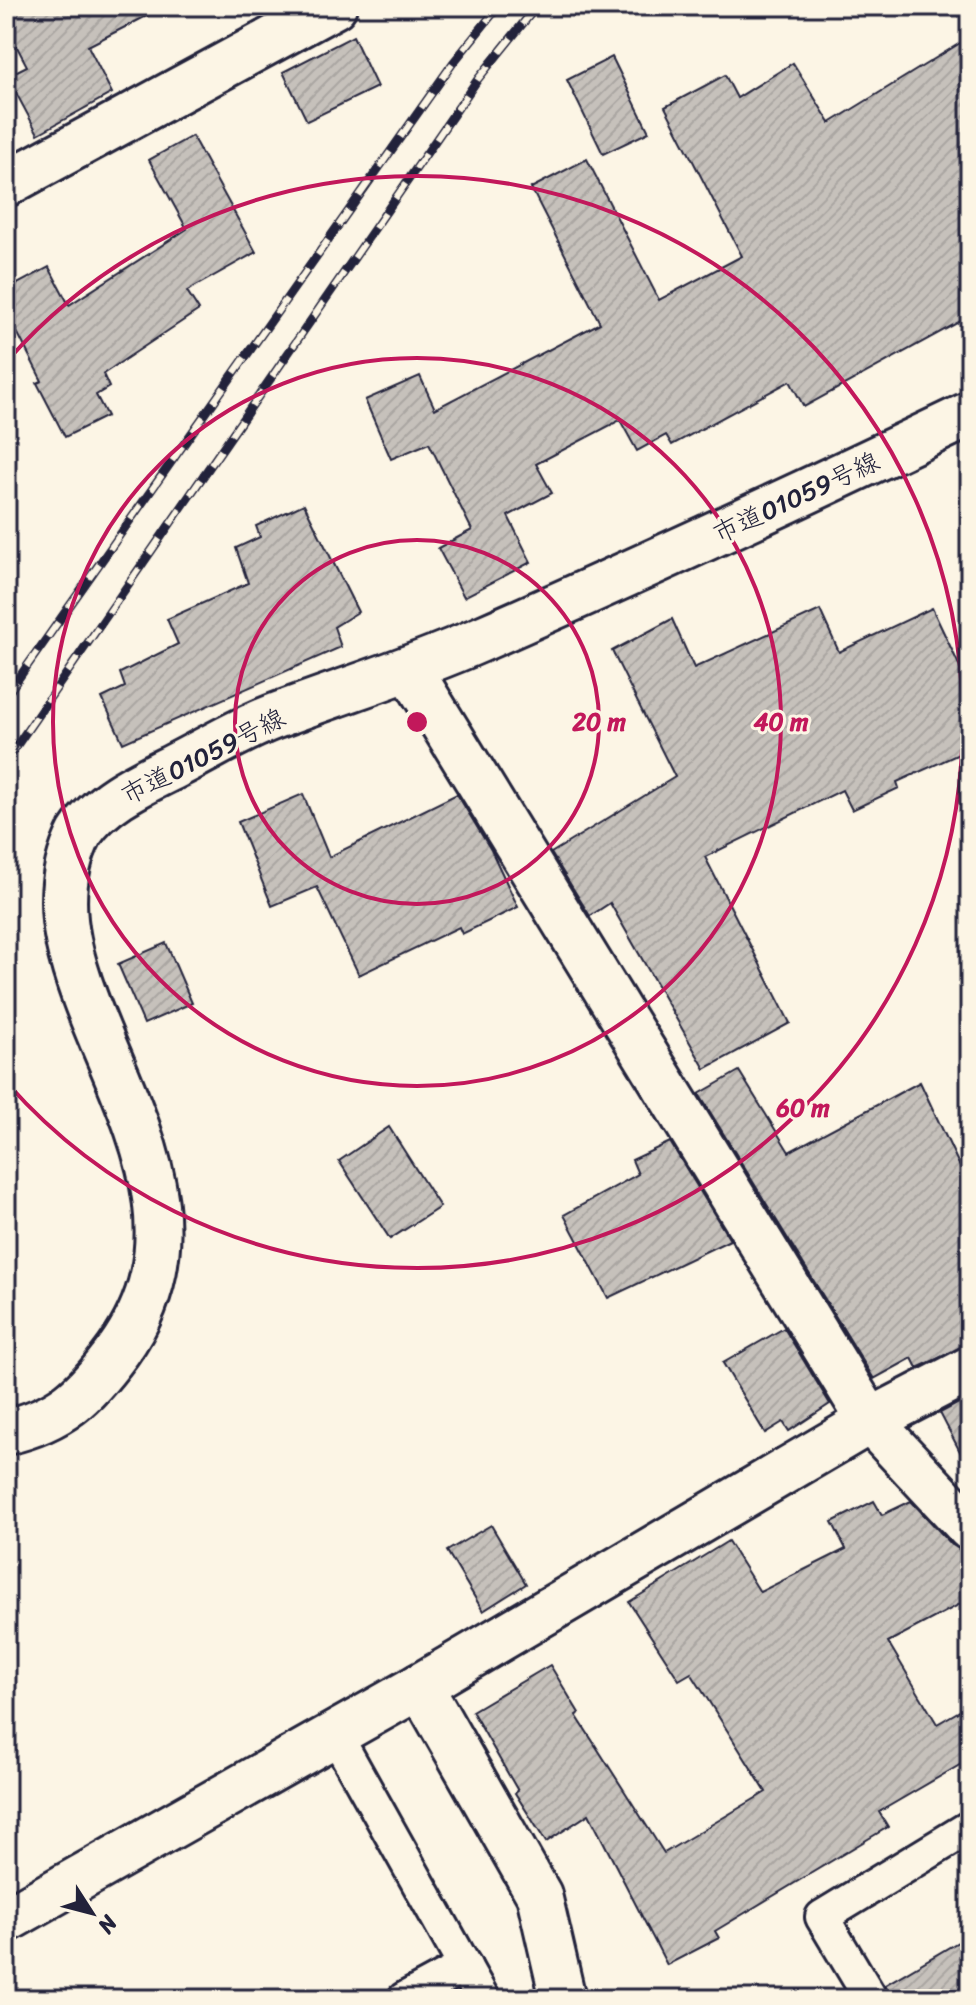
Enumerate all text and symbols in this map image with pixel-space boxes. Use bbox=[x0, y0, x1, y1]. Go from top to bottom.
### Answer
street label: 市道01059号線 bbox=[705, 438, 887, 556]
street label: 市道01059号線 bbox=[112, 695, 294, 817]
text: 20 m bbox=[571, 701, 626, 743]
text: 40 m bbox=[754, 701, 809, 743]
centre of rings bbox=[403, 708, 431, 736]
text: 60 m bbox=[775, 1087, 830, 1129]
north arrow bbox=[52, 1873, 132, 1953]
text: N bbox=[87, 1906, 129, 1943]

